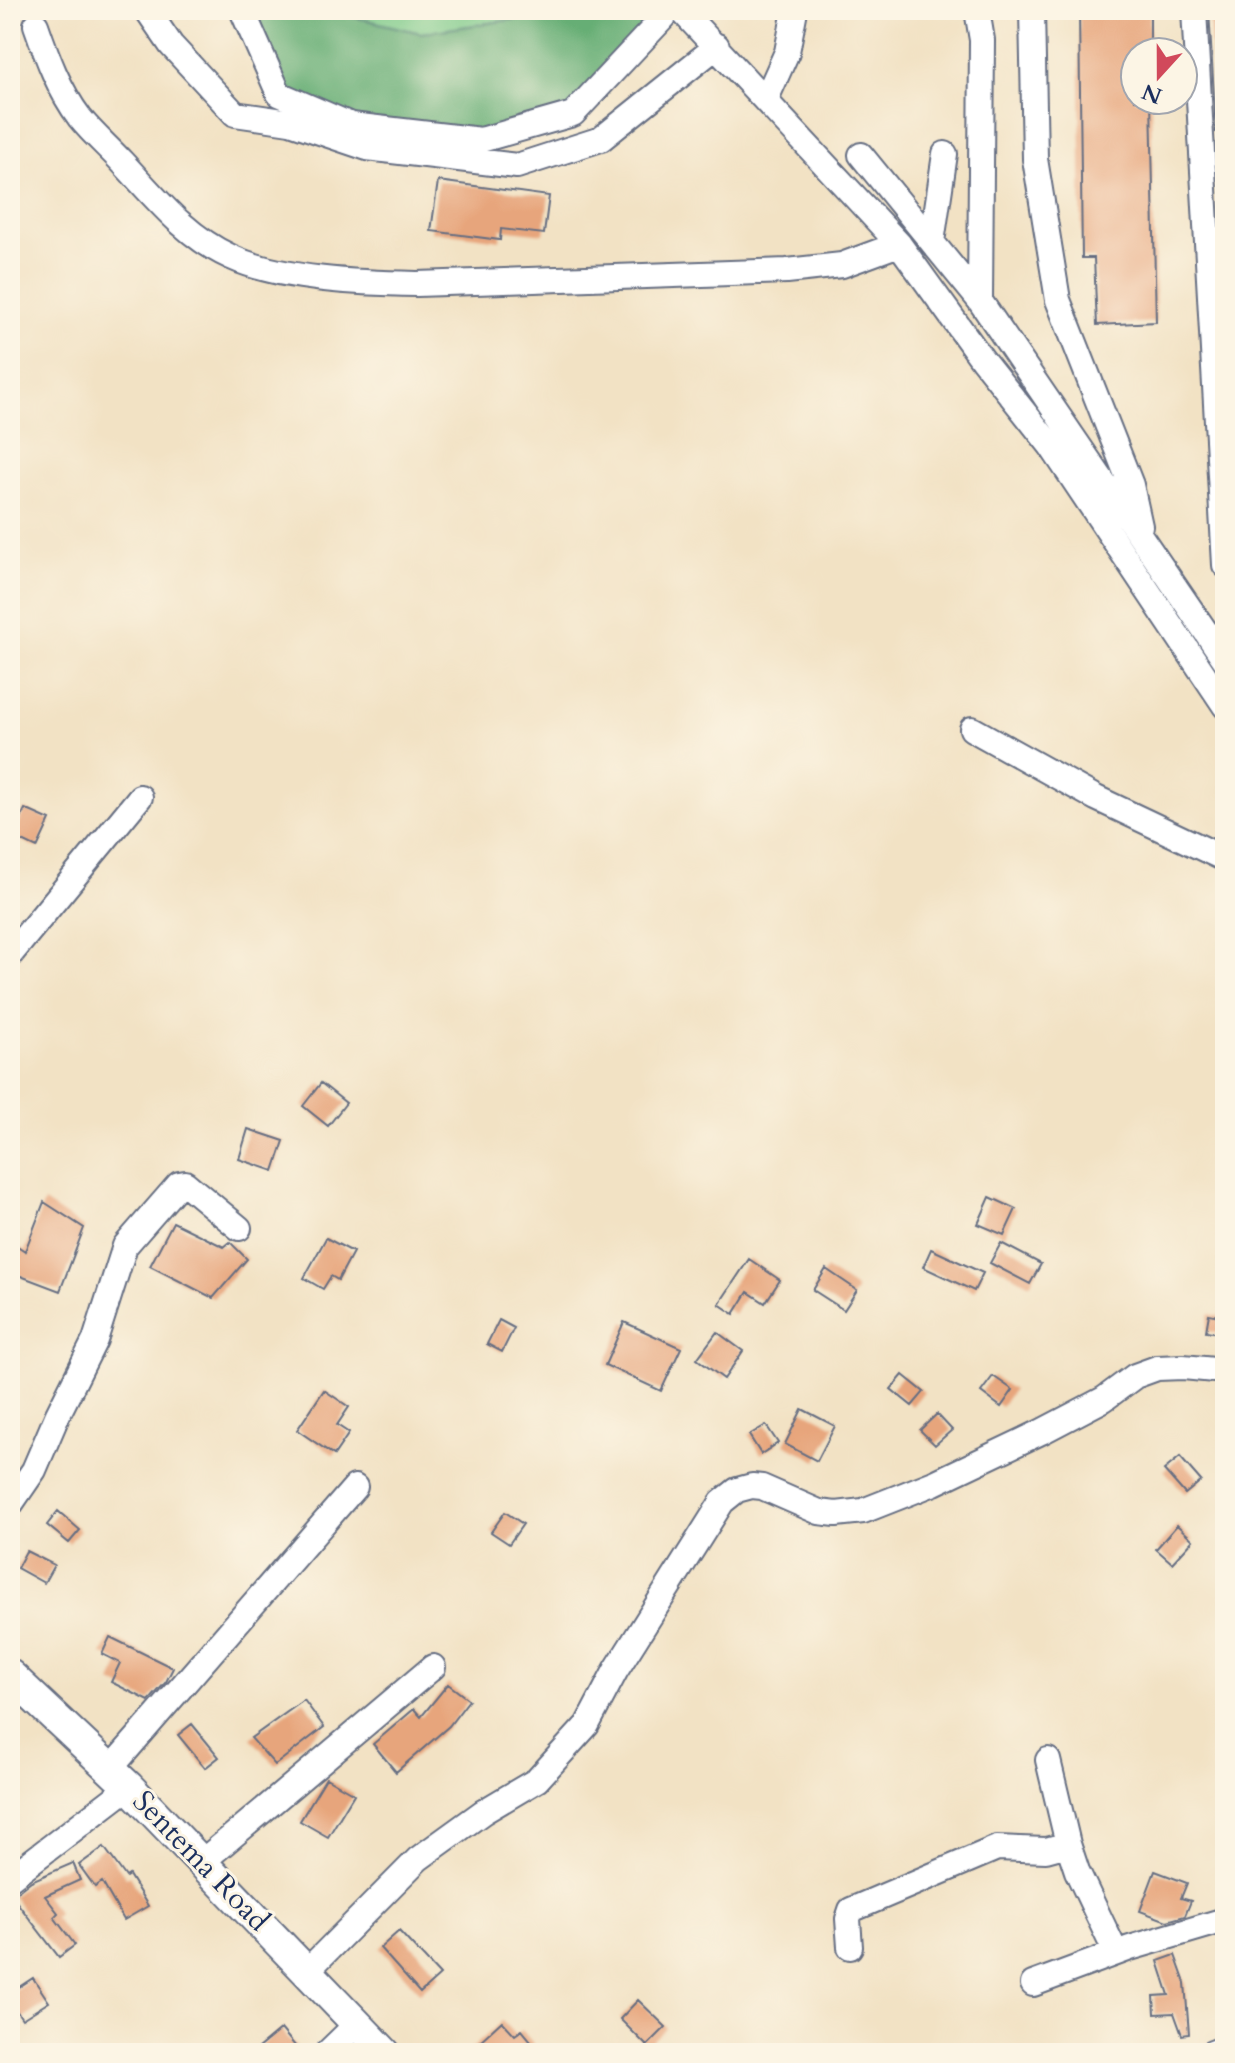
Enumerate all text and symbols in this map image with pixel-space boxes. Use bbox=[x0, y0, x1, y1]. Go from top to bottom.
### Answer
north arrow bbox=[1119, 36, 1199, 116]
text: N bbox=[1138, 76, 1166, 111]
street label: Sentema Road bbox=[123, 1782, 279, 1940]

